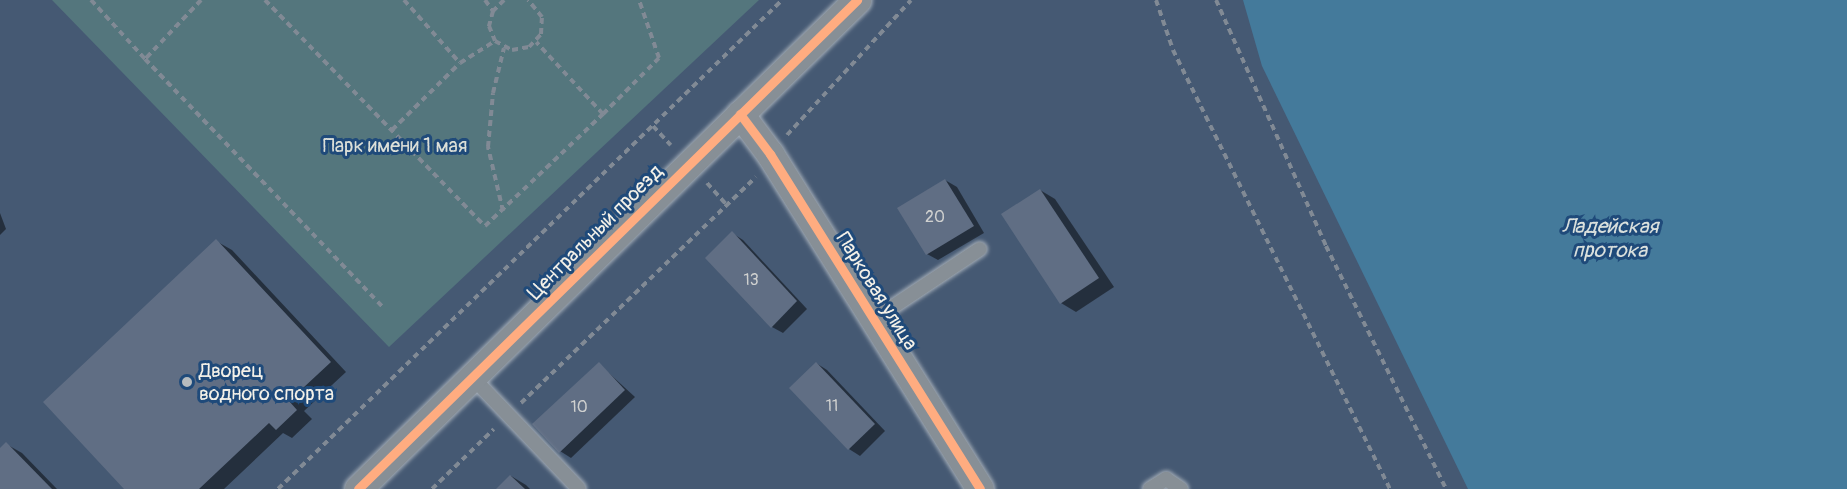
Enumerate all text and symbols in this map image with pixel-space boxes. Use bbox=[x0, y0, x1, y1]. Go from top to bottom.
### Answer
park label: Парк имени 1 мая bbox=[323, 133, 467, 157]
street label: Центральный проезд bbox=[522, 159, 668, 305]
house number: 20 bbox=[925, 207, 945, 227]
water label: Ладейская протока bbox=[1562, 214, 1658, 264]
street label: Парковая улица bbox=[831, 228, 923, 354]
house number: 13 bbox=[743, 270, 759, 290]
place label: Дворец водного спорта bbox=[199, 358, 334, 405]
marker: Дворец водного спорта bbox=[180, 375, 194, 389]
house number: 11 bbox=[826, 396, 838, 416]
house number: 10 bbox=[570, 397, 588, 417]

